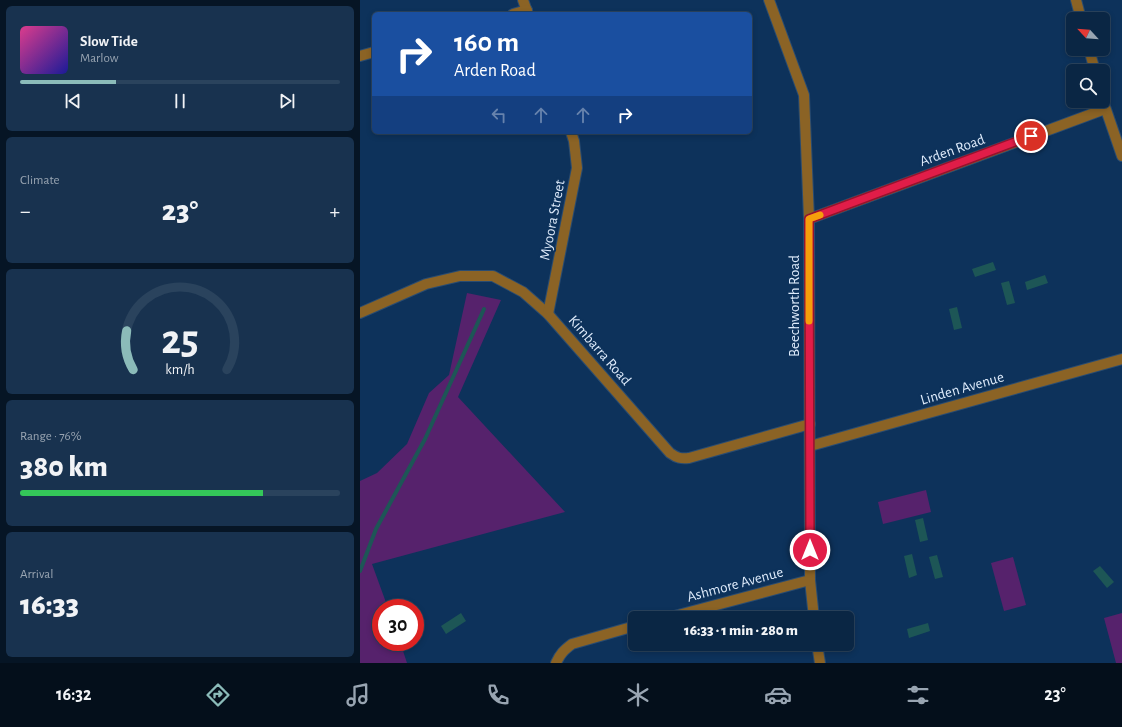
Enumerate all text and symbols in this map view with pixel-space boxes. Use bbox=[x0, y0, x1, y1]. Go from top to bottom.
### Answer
north arrow bbox=[1066, 12, 1110, 56]
map controls bbox=[1066, 12, 1110, 108]
icon: right bbox=[388, 28, 440, 80]
text: 160 m bbox=[454, 29, 519, 57]
text: Slow Tide bbox=[80, 34, 138, 49]
text: Marlow bbox=[80, 52, 118, 65]
text: Arden Road bbox=[454, 62, 536, 80]
button: search bbox=[1066, 64, 1110, 108]
icon: previous bbox=[62, 90, 84, 112]
icon: pause bbox=[169, 90, 191, 112]
icon: next bbox=[276, 90, 298, 112]
icon: left bbox=[488, 104, 510, 126]
icon: ahead bbox=[530, 104, 552, 126]
icon: ahead bbox=[572, 104, 594, 126]
icon: right bbox=[614, 104, 636, 126]
pin bbox=[1014, 119, 1048, 153]
icon: arrive bbox=[1020, 125, 1042, 147]
street label: Arden Road bbox=[918, 132, 987, 169]
text: Climate bbox=[20, 174, 59, 187]
street label: Myoora Street bbox=[537, 178, 568, 262]
text: 23° bbox=[162, 196, 198, 226]
text: − bbox=[20, 200, 31, 222]
text: + bbox=[329, 200, 340, 222]
street label: Beechworth Road bbox=[787, 255, 802, 357]
street label: Kimbarra Road bbox=[565, 313, 634, 388]
text: 25 bbox=[161, 319, 199, 360]
text: km/h bbox=[165, 362, 195, 376]
street label: Linden Avenue bbox=[919, 369, 1006, 408]
text: Range · 76% bbox=[20, 430, 81, 443]
text: 380 km bbox=[20, 452, 108, 482]
position arrow bbox=[789, 529, 831, 571]
street label: Ashmore Avenue bbox=[685, 564, 785, 605]
text: Arrival bbox=[20, 568, 53, 581]
text: 16:33 bbox=[20, 590, 79, 620]
speed limit sign: 30 bbox=[372, 599, 424, 651]
text: 16:33 · 1 min · 280 m bbox=[684, 623, 798, 638]
icon: directions bbox=[204, 681, 232, 709]
icon: music bbox=[344, 681, 372, 709]
icon: phone bbox=[484, 681, 512, 709]
icon: climate bbox=[624, 681, 652, 709]
icon: car bbox=[764, 681, 792, 709]
icon: filters bbox=[904, 681, 932, 709]
text: 16:32 bbox=[56, 686, 92, 704]
text: 23° bbox=[1044, 686, 1066, 704]

